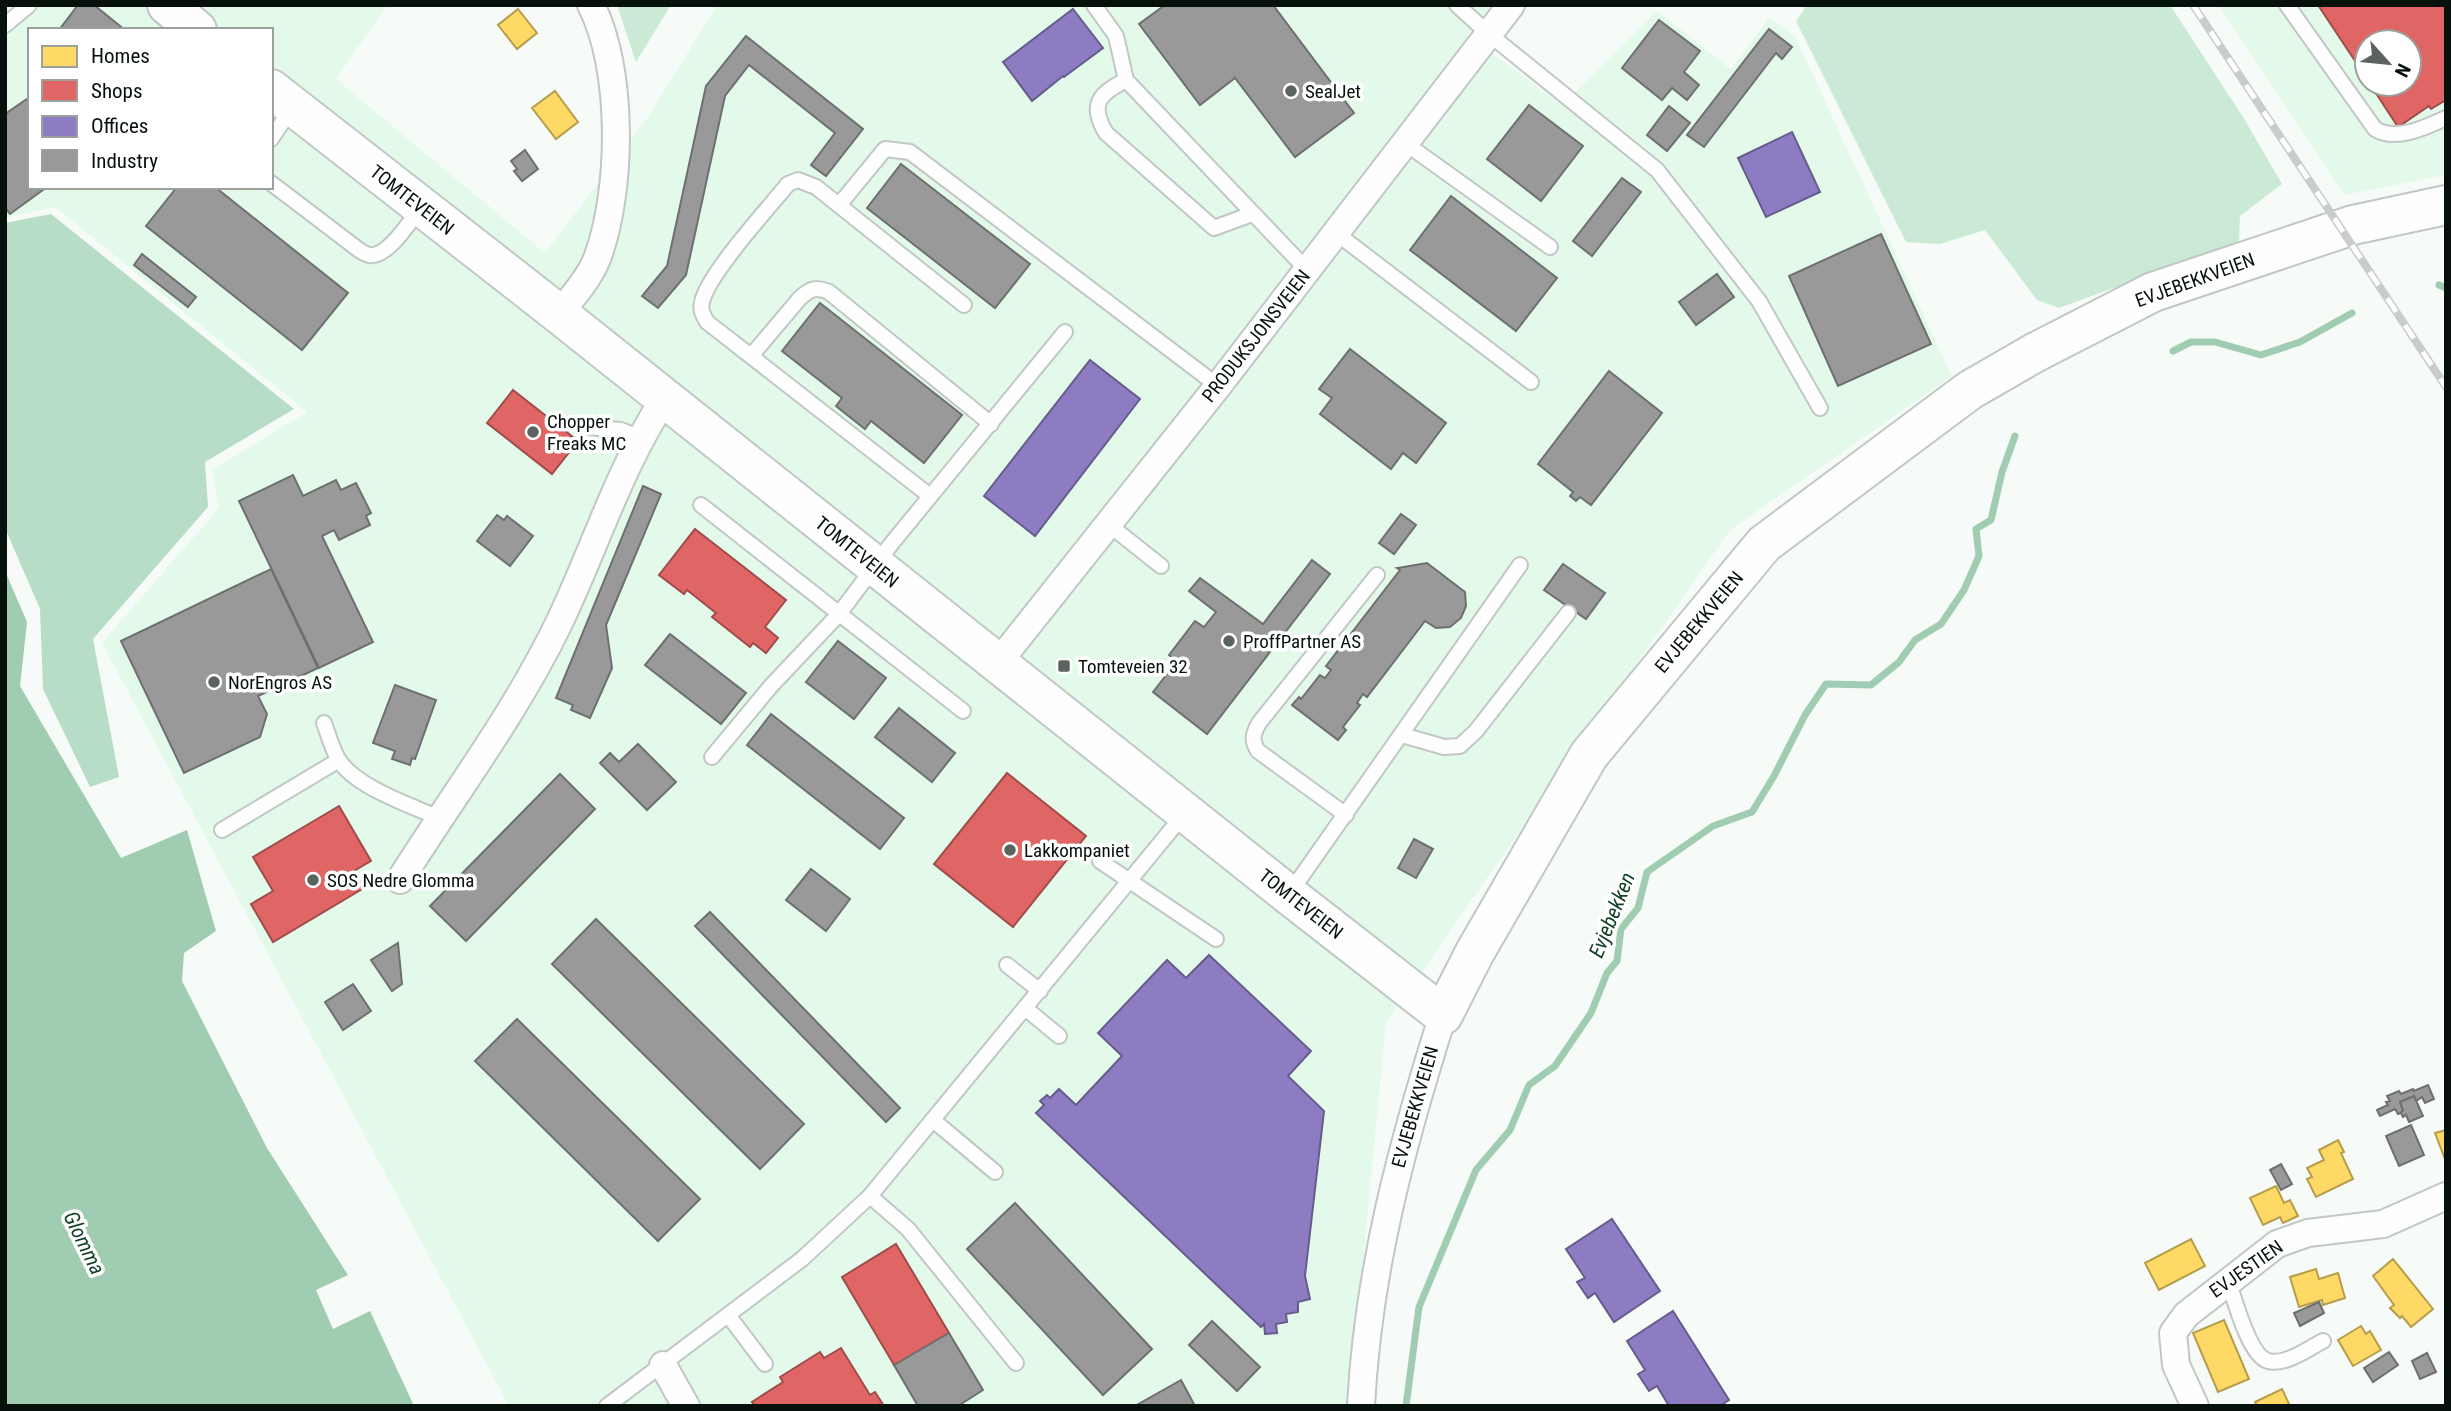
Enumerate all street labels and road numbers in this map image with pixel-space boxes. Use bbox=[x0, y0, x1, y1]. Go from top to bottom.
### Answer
street label: TOMTEVEIEN bbox=[365, 160, 459, 240]
street label: EVJEBEKKVEIEN bbox=[2132, 248, 2258, 312]
street label: PRODUKSJONSVEIEN bbox=[1197, 265, 1315, 407]
street label: TOMTEVEIEN bbox=[811, 511, 903, 593]
street label: EVJEBEKKVEIEN bbox=[1650, 567, 1748, 677]
street label: TOMTEVEIEN bbox=[1254, 864, 1348, 944]
street label: EVJEBEKKVEIEN bbox=[1387, 1044, 1443, 1170]
street label: EVJESTIEN bbox=[2205, 1235, 2287, 1303]

